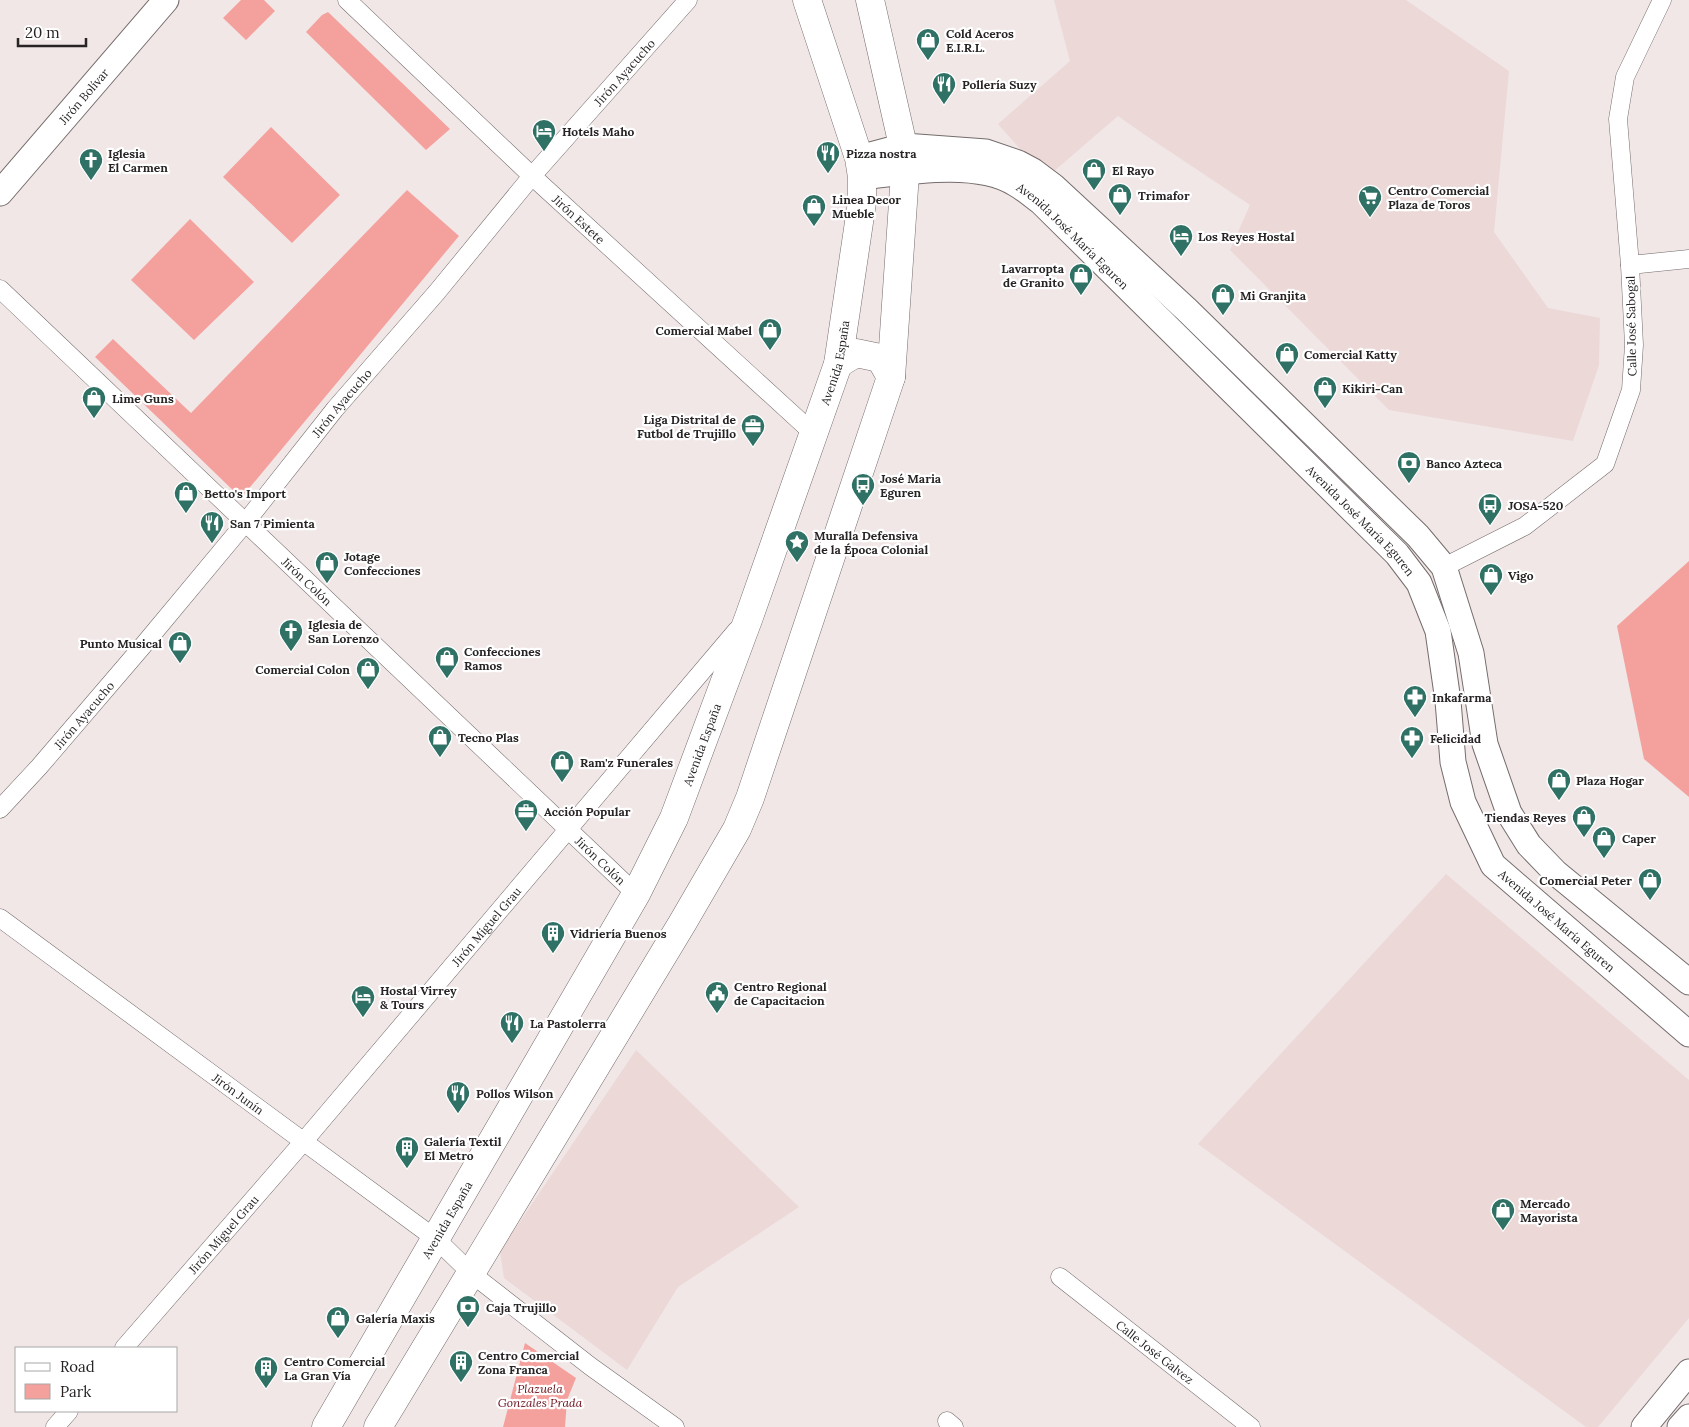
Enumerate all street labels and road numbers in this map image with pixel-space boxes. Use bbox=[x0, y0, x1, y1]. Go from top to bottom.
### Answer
street label: Jirón Ayacucho bbox=[590, 35, 658, 109]
street label: Jirón Bolívar bbox=[55, 64, 112, 128]
street label: Avenida José María Eguren bbox=[1013, 178, 1132, 292]
street label: Jirón Estete bbox=[549, 191, 609, 247]
street label: Calle José Sabogal bbox=[1623, 276, 1639, 376]
street label: Avenida España bbox=[816, 319, 852, 408]
street label: Jirón Ayacucho bbox=[308, 365, 374, 440]
street label: Avenida José María Eguren bbox=[1303, 461, 1418, 579]
street label: Jirón Colón bbox=[278, 553, 335, 609]
street label: Jirón Ayacucho bbox=[50, 678, 117, 753]
street label: Avenida España bbox=[679, 701, 724, 789]
street label: Jirón Colón bbox=[572, 832, 629, 888]
street label: Avenida José María Eguren bbox=[1495, 865, 1618, 975]
street label: Jirón Miguel Grau bbox=[448, 883, 524, 970]
street label: Jirón Junín bbox=[209, 1069, 267, 1117]
street label: Avenida España bbox=[418, 1178, 475, 1262]
street label: Jirón Miguel Grau bbox=[184, 1192, 261, 1277]
street label: Calle José Galvez bbox=[1113, 1317, 1197, 1387]

